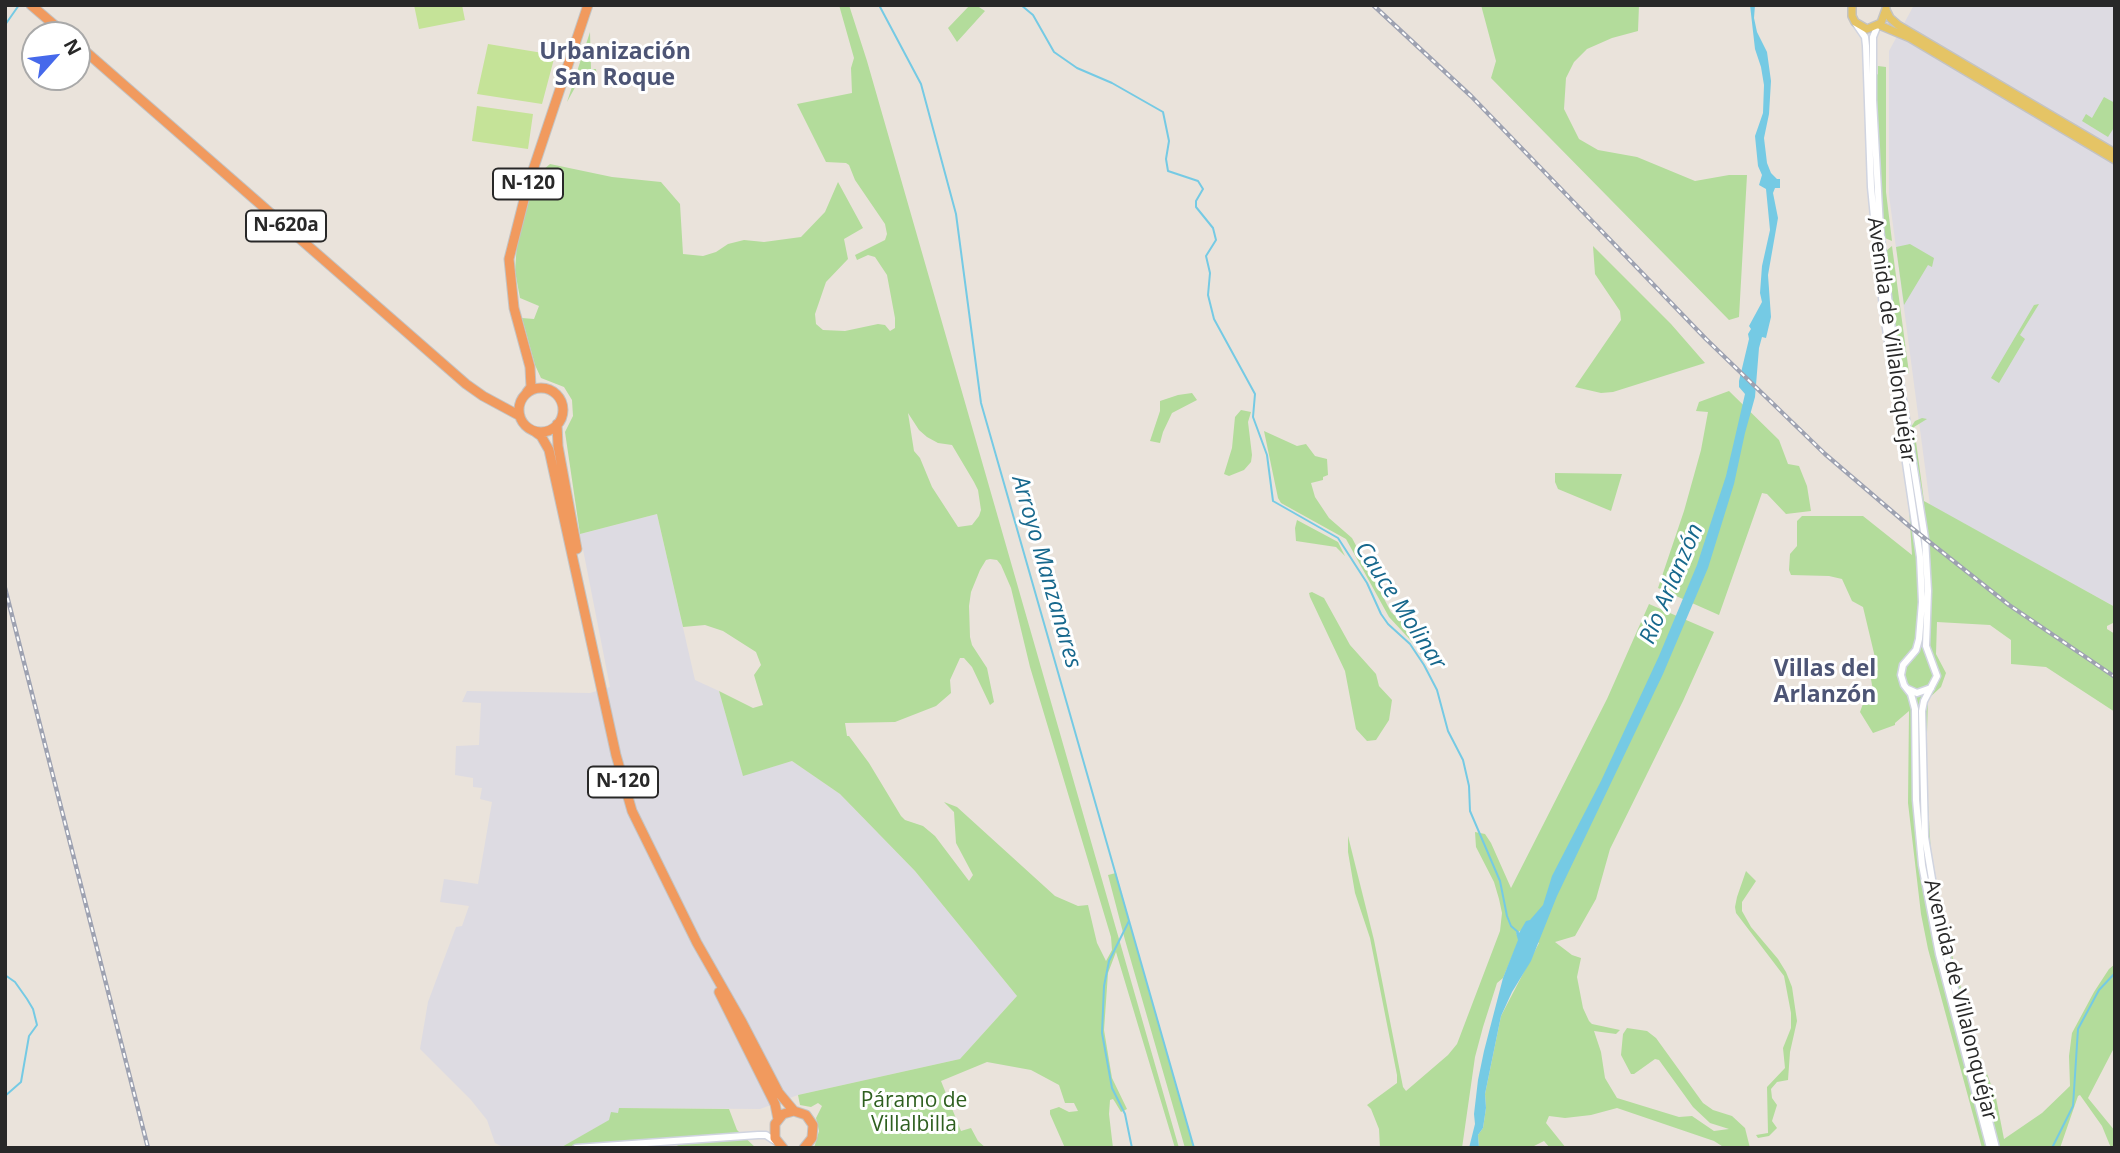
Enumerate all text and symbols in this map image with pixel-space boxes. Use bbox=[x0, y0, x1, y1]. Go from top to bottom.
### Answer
north arrow bbox=[21, 21, 91, 91]
text: N bbox=[58, 34, 88, 60]
district label: Urbanización San Roque bbox=[539, 38, 691, 92]
road number: N-120 bbox=[493, 168, 563, 200]
road number: N-620a bbox=[246, 210, 326, 242]
street label: Avenida de Villalonquéjar bbox=[1861, 216, 1921, 464]
water label: Arroyo Manzanares bbox=[1005, 473, 1087, 671]
water label: Río Arlanzón bbox=[1634, 520, 1710, 648]
water label: Cauce Molinar bbox=[1348, 537, 1452, 675]
district label: Villas del Arlanzón bbox=[1774, 655, 1876, 709]
road number: N-120 bbox=[588, 766, 658, 797]
street label: Avenida de Villalonquéjar bbox=[1918, 877, 2002, 1123]
park label: Páramo de Villalbilla bbox=[861, 1088, 967, 1138]

